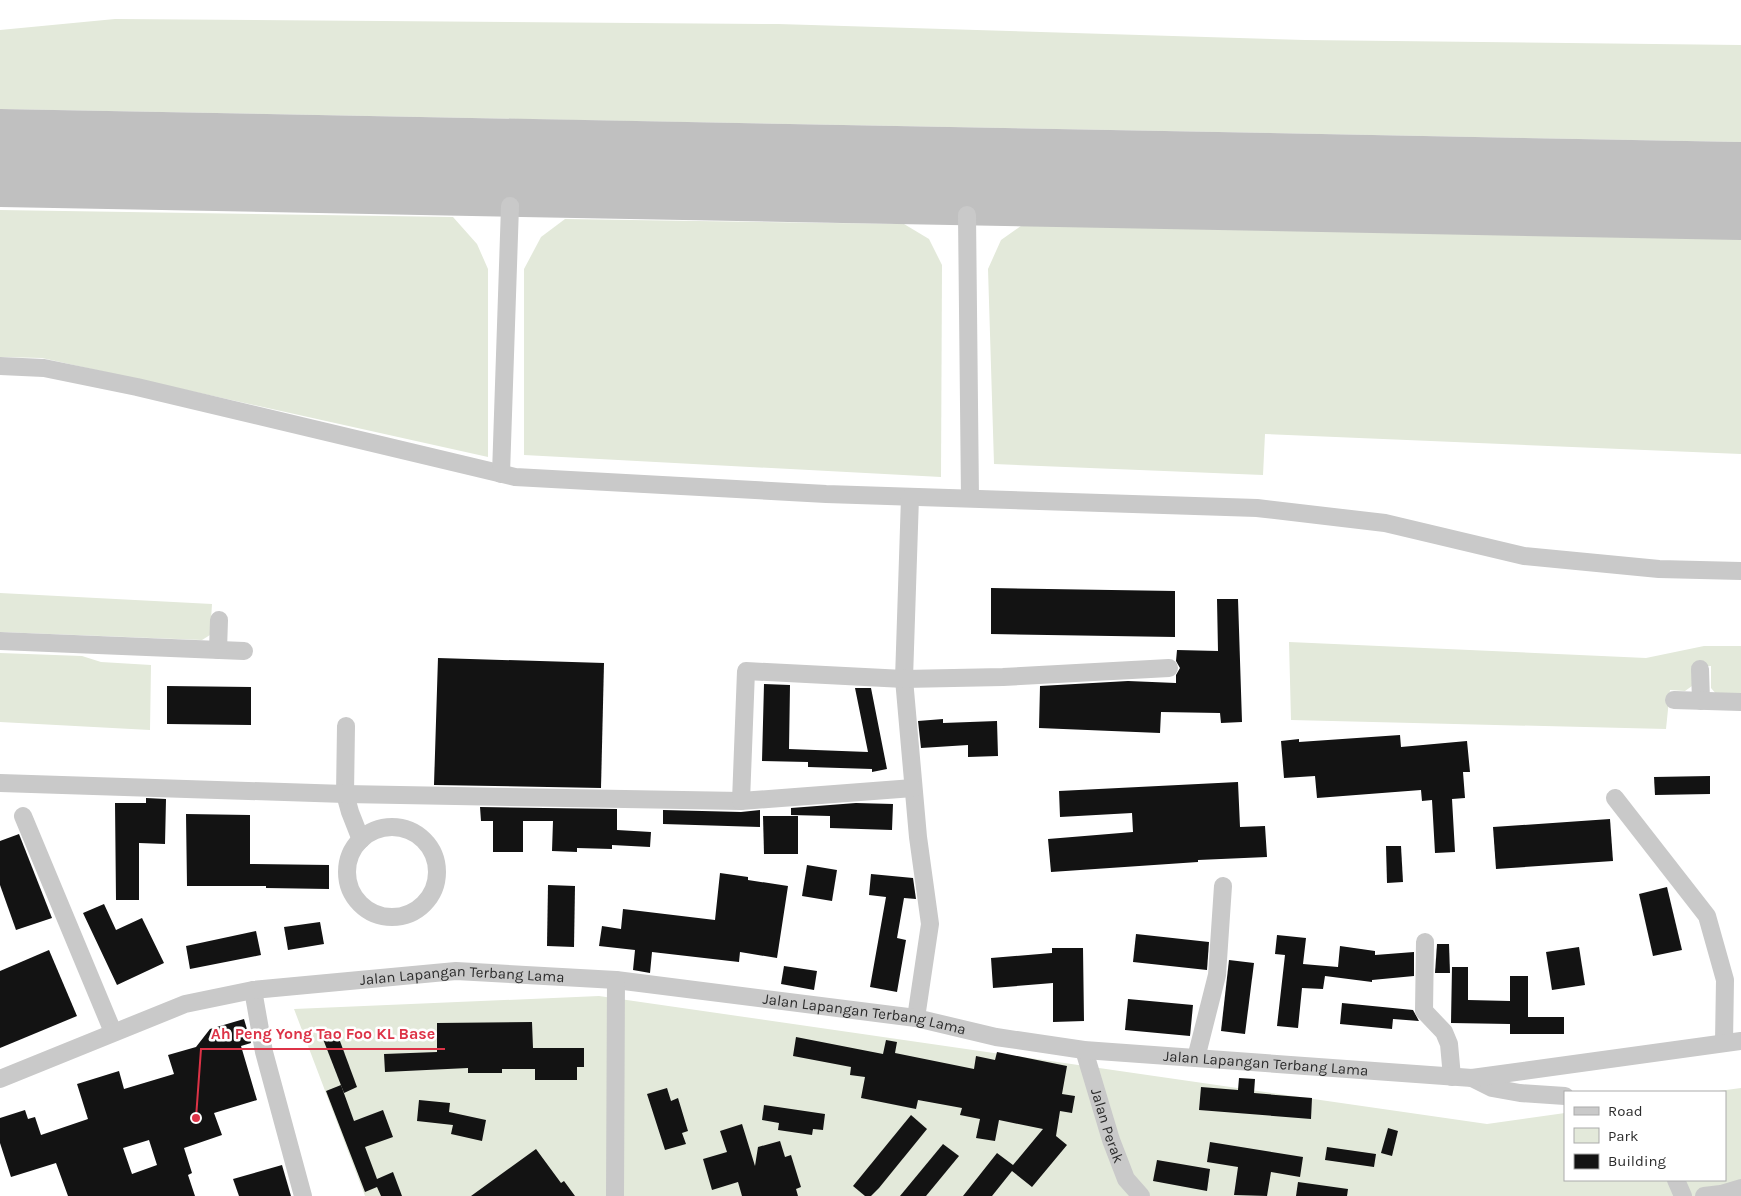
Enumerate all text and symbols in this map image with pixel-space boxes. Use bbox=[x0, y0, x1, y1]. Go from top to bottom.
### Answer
street label: Jalan Lapangan Terbang Lama bbox=[359, 962, 565, 989]
street label: Jalan Lapangan Terbang Lama bbox=[762, 990, 968, 1039]
callout: Ah Peng Yong Tao Foo KL Base bbox=[201, 1018, 445, 1049]
text: Ah Peng Yong Tao Foo KL Base bbox=[211, 1024, 435, 1043]
street label: Jalan Lapangan Terbang Lama bbox=[1163, 1047, 1369, 1079]
street label: Jalan Perak bbox=[1087, 1086, 1128, 1165]
legend bbox=[1564, 1091, 1726, 1181]
text: Road bbox=[1608, 1102, 1643, 1120]
text: Park bbox=[1608, 1127, 1638, 1145]
text: Building bbox=[1608, 1152, 1666, 1170]

